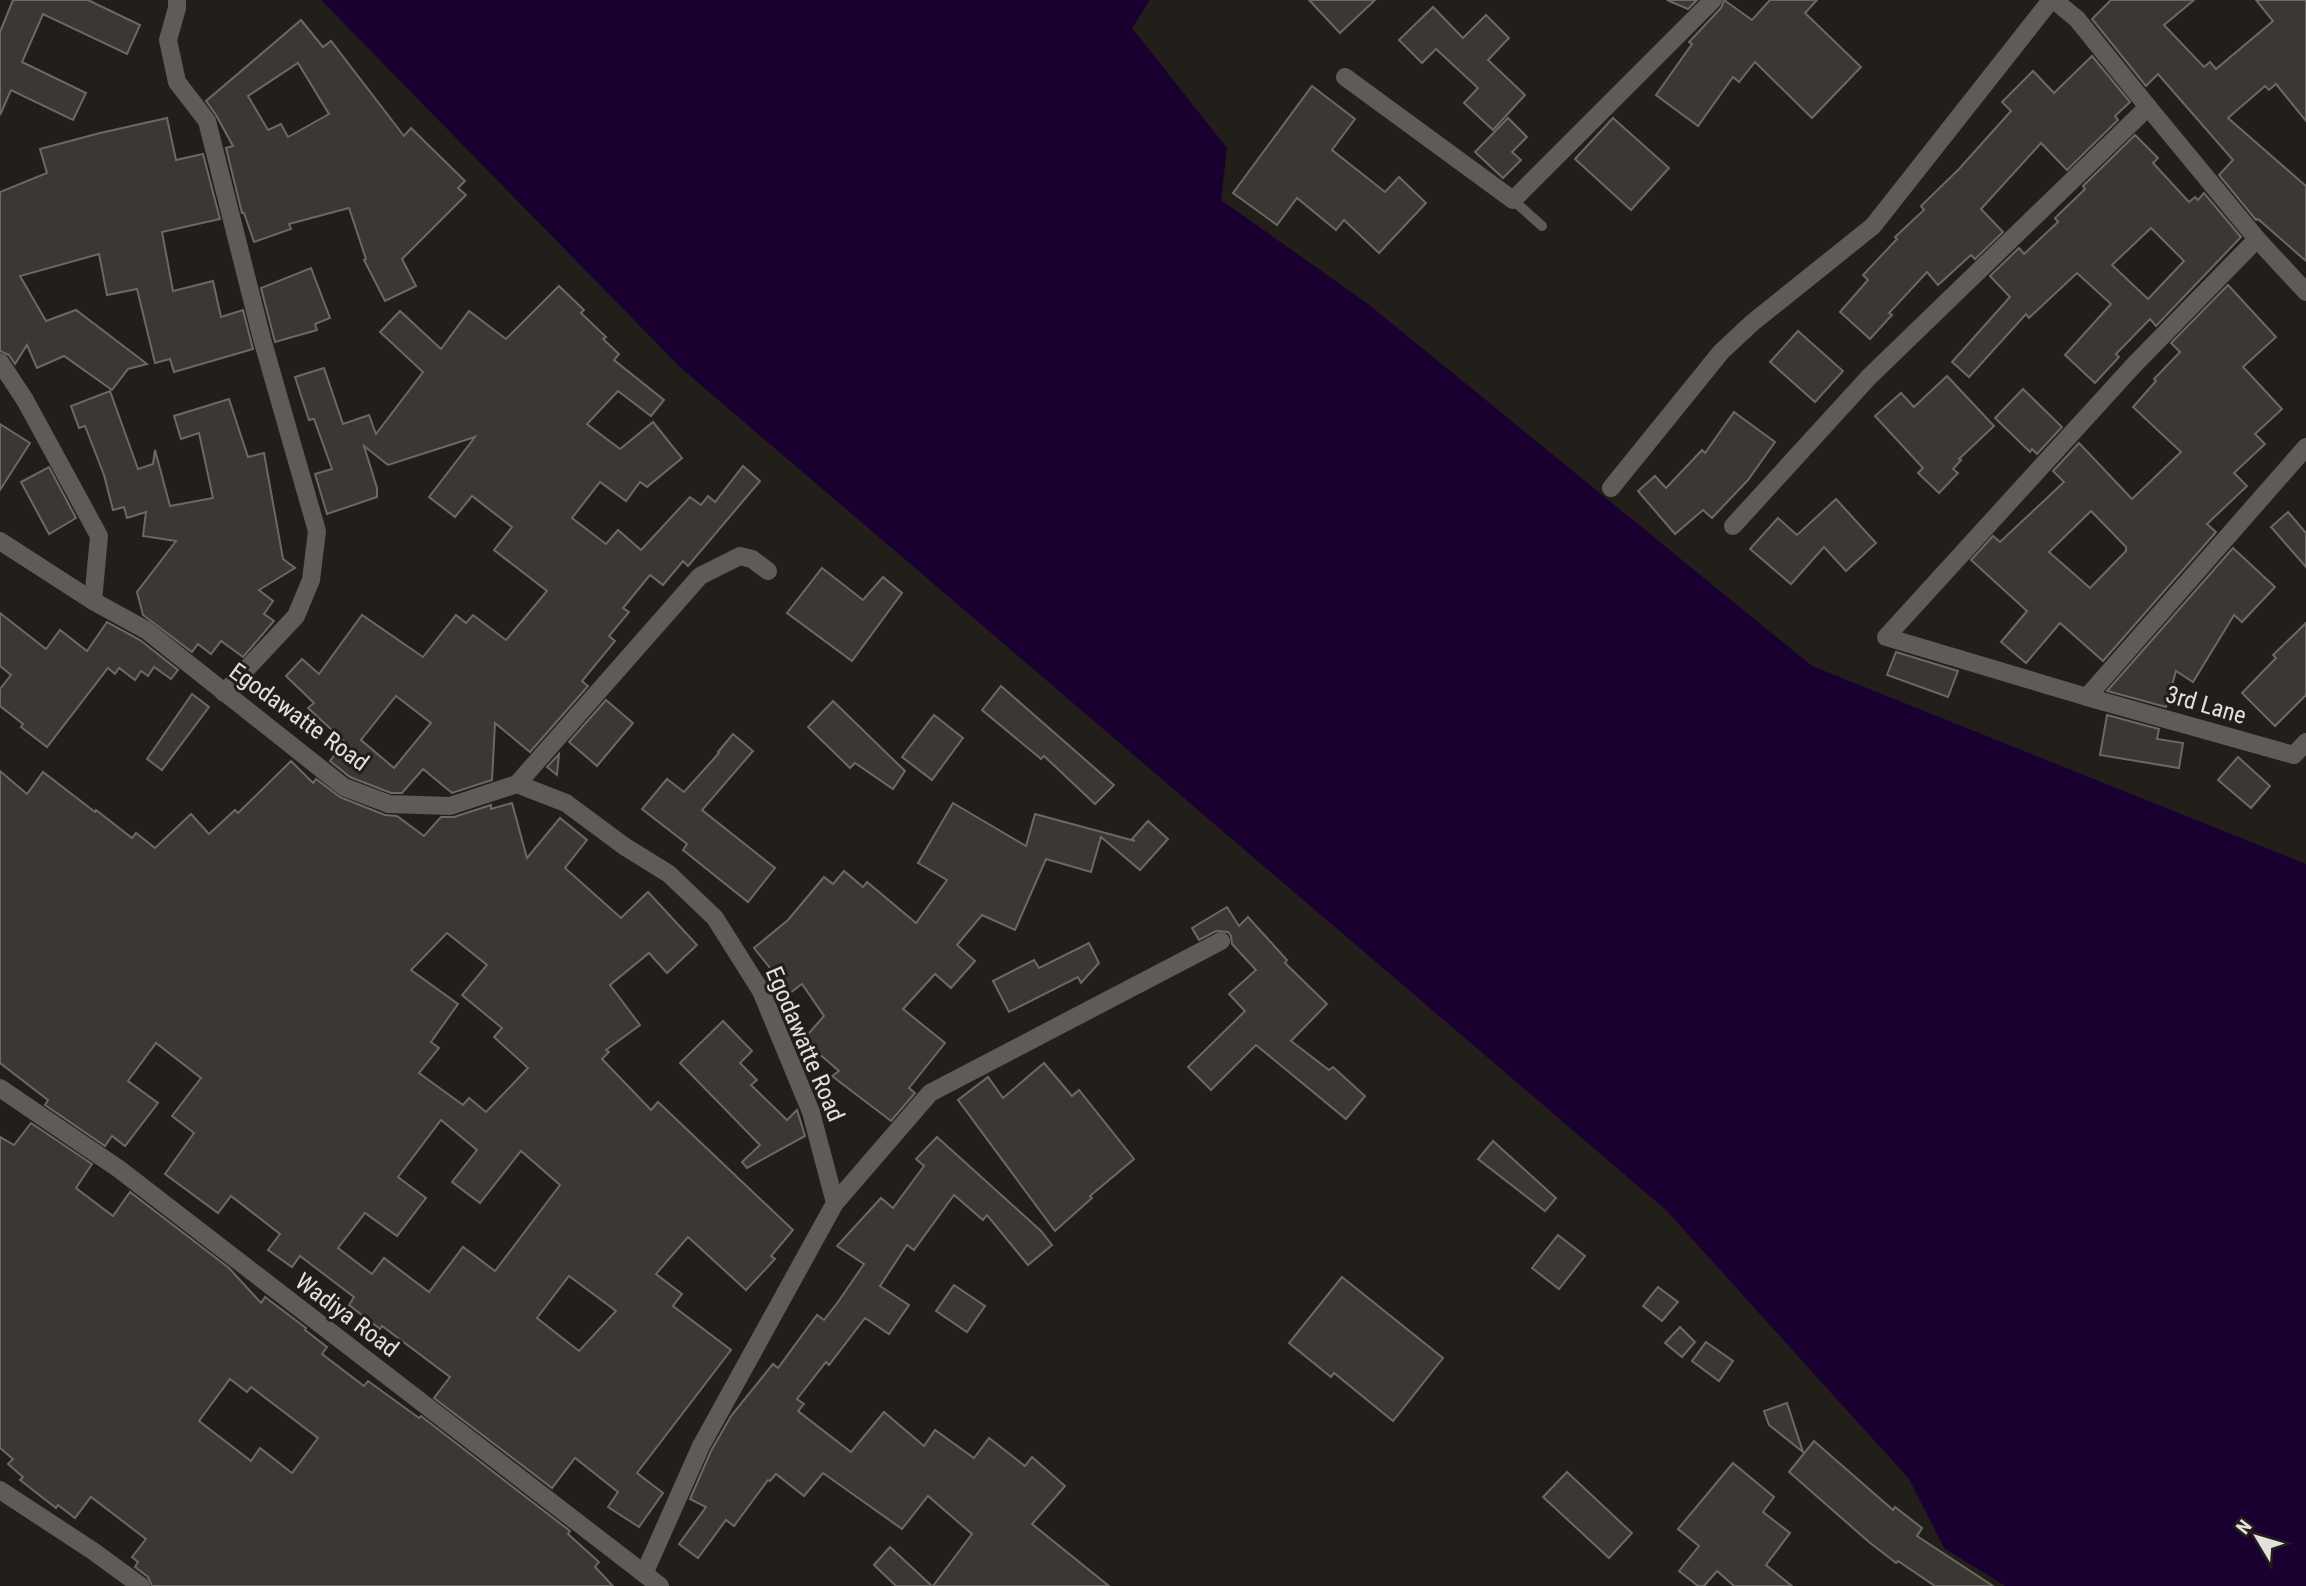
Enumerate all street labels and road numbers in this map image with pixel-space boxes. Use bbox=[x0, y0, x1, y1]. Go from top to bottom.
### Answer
street label: Egodawatte Road bbox=[224, 657, 374, 777]
street label: 3rd Lane bbox=[2163, 680, 2249, 730]
street label: Egodawatte Road bbox=[760, 962, 850, 1126]
street label: Wadiya Road bbox=[290, 1267, 404, 1363]

